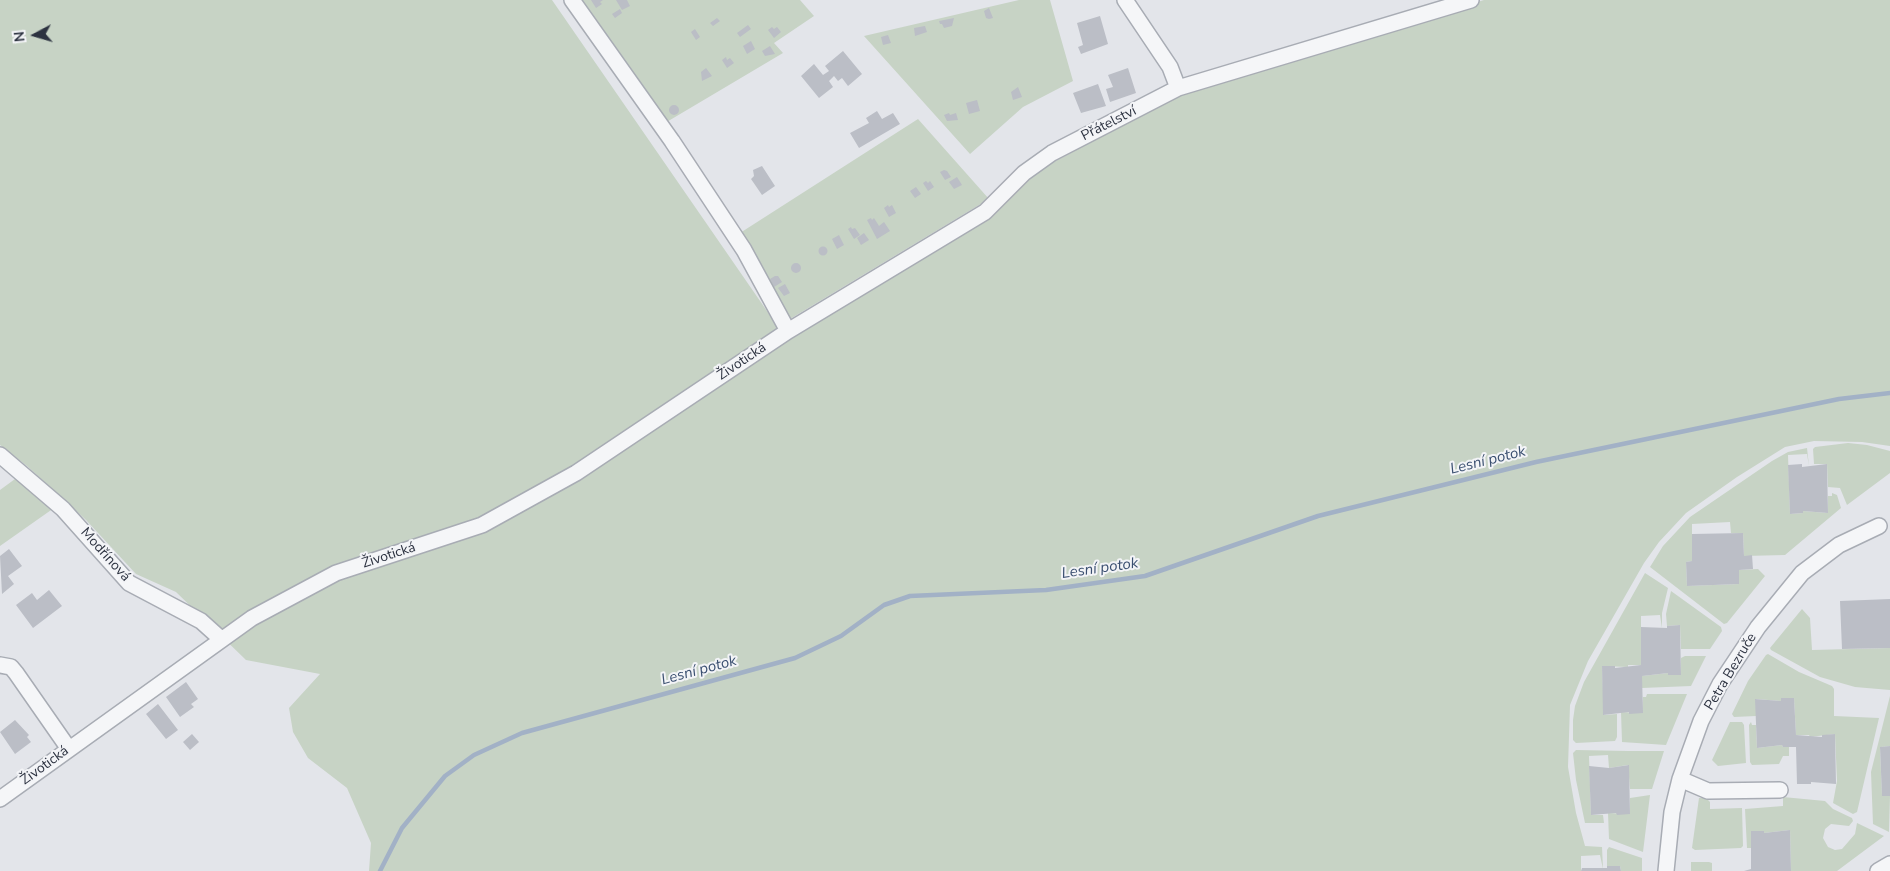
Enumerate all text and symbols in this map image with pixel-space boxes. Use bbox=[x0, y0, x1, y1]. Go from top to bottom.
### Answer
north arrow bbox=[10, 10, 60, 60]
text: N bbox=[10, 30, 30, 43]
street label: Přátelství bbox=[1079, 103, 1139, 145]
street label: Životická bbox=[714, 340, 770, 384]
water label: Lesní potok bbox=[1448, 443, 1528, 479]
street label: Modřínová bbox=[77, 525, 133, 585]
street label: Životická bbox=[360, 539, 418, 573]
water label: Lesní potok bbox=[1061, 555, 1139, 583]
street label: Petra Bezruče bbox=[1701, 630, 1761, 714]
water label: Lesní potok bbox=[659, 652, 739, 690]
street label: Životická bbox=[18, 743, 72, 789]

